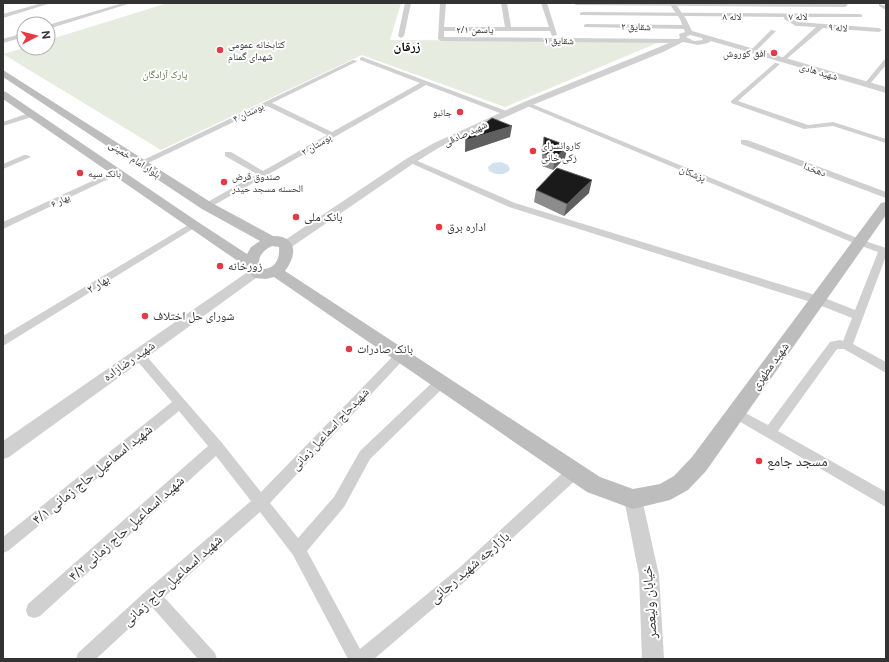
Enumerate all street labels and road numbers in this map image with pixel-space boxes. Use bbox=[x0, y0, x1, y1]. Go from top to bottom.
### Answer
street label: لاله ۸ bbox=[723, 10, 741, 22]
street label: لاله ۷ bbox=[789, 10, 807, 22]
street label: شقایق ۲ bbox=[621, 20, 651, 33]
street label: لاله ۹ bbox=[828, 20, 848, 34]
street label: یاسمن ۲/۱ bbox=[456, 23, 494, 36]
street label: شقایق ۱ bbox=[544, 34, 574, 47]
street label: شهید هادی bbox=[798, 60, 840, 83]
street label: بوستان ۴ bbox=[231, 99, 266, 125]
street label: شهید صادقی bbox=[441, 118, 490, 149]
street label: بوستان ۲ bbox=[299, 130, 334, 158]
street label: بلوار امام خمینی bbox=[106, 138, 163, 182]
street label: دهخدا bbox=[802, 159, 828, 179]
street label: پزشکان bbox=[678, 162, 708, 185]
street label: بهار ۶ bbox=[48, 190, 72, 210]
street label: بهار ۲ bbox=[84, 272, 112, 297]
street label: شهید رضازاده bbox=[100, 338, 158, 384]
street label: شهید مطهری bbox=[748, 339, 792, 393]
street label: شهیدحاج اسماعیل زمانی bbox=[288, 385, 372, 473]
street label: شهید اسماعیل حاج زمانی ۴/۱ bbox=[29, 421, 156, 529]
street label: شهید اسماعیل حاج زمانی ۴/۲ bbox=[65, 472, 187, 584]
street label: بازارچه شهید رجائی bbox=[426, 528, 513, 607]
street label: شهید اسماعیل حاج زمانی bbox=[119, 531, 225, 629]
street label: خیابان ولیعصر bbox=[638, 565, 661, 640]

